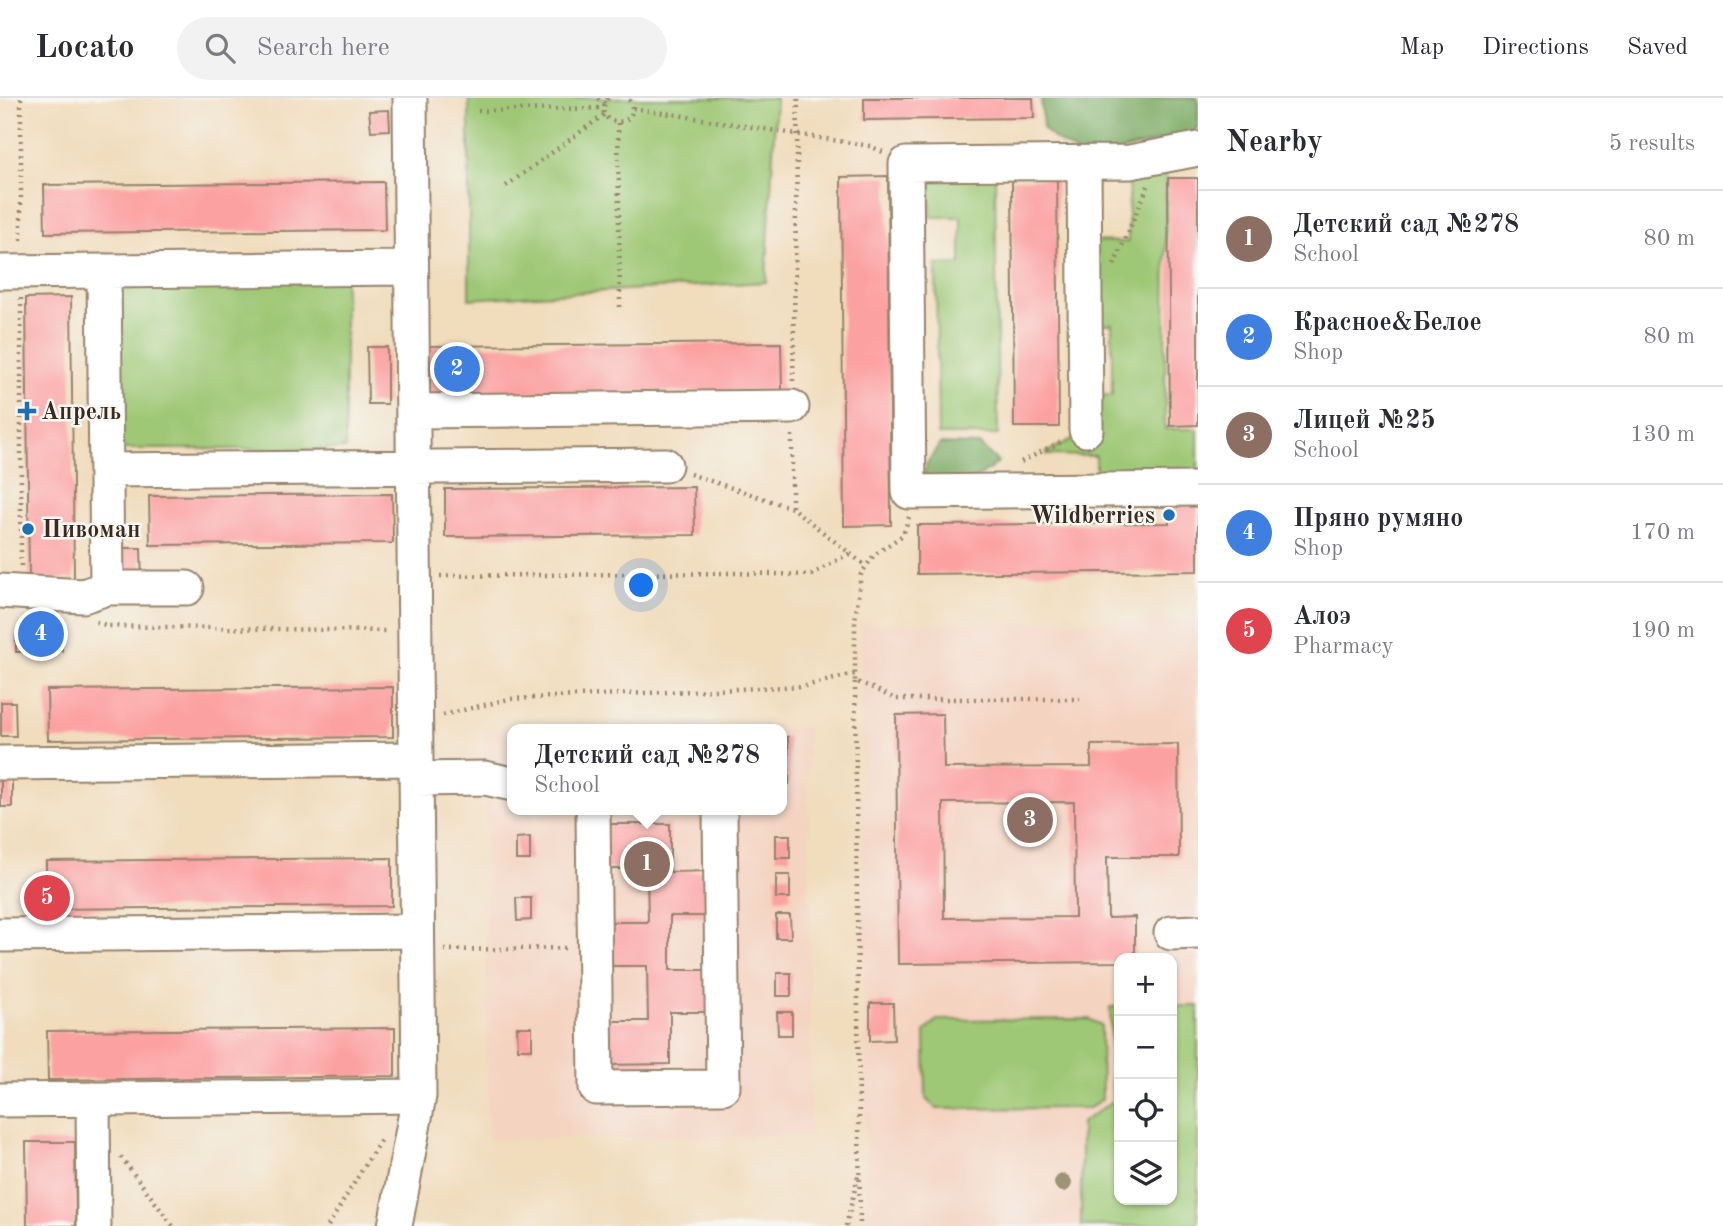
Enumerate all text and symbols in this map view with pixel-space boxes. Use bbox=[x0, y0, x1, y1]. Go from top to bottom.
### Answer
search box bbox=[177, 17, 667, 80]
icon: search bbox=[201, 29, 239, 67]
text: Locato bbox=[35, 32, 135, 65]
text: Search here bbox=[257, 35, 390, 61]
text: Map bbox=[1400, 36, 1444, 60]
text: Directions bbox=[1482, 36, 1589, 60]
text: Saved bbox=[1627, 36, 1688, 60]
text: Nearby bbox=[1226, 128, 1323, 158]
text: 5 results bbox=[1609, 132, 1695, 155]
text: Детский сад №278 bbox=[1293, 212, 1519, 238]
text: 1 bbox=[1242, 227, 1256, 250]
text: 80 m bbox=[1644, 227, 1695, 250]
text: School bbox=[1293, 243, 1359, 266]
text: Красное&Белое bbox=[1293, 310, 1482, 336]
text: 2 bbox=[1242, 325, 1256, 348]
text: 80 m bbox=[1644, 325, 1695, 348]
text: Shop bbox=[1293, 341, 1343, 364]
pin: 2 bbox=[434, 343, 480, 395]
place label: Апрель bbox=[41, 401, 121, 425]
marker: Апрель bbox=[19, 403, 35, 419]
text: Лицей №25 bbox=[1293, 408, 1436, 434]
text: 3 bbox=[1242, 423, 1256, 446]
text: 130 m bbox=[1630, 423, 1695, 446]
text: School bbox=[1293, 439, 1359, 462]
place label: Wildberries bbox=[1030, 505, 1155, 529]
text: Пряно румяно bbox=[1293, 506, 1463, 532]
marker: Wildberries bbox=[1161, 507, 1177, 523]
place label: Пивоман bbox=[42, 519, 140, 543]
marker: Пивоман bbox=[20, 521, 36, 537]
text: 4 bbox=[1242, 521, 1256, 544]
text: 170 m bbox=[1630, 521, 1695, 544]
text: Shop bbox=[1293, 537, 1343, 560]
your location bbox=[624, 568, 658, 602]
text: Алоэ bbox=[1293, 604, 1351, 630]
pin: 4 bbox=[18, 608, 64, 660]
text: 5 bbox=[1242, 619, 1256, 642]
text: 190 m bbox=[1630, 619, 1695, 642]
text: Pharmacy bbox=[1293, 635, 1394, 658]
popup bbox=[507, 724, 787, 815]
text: Детский сад №278 bbox=[534, 743, 760, 769]
text: School bbox=[534, 774, 600, 797]
pin: 3 bbox=[1007, 794, 1053, 846]
pin: 1 bbox=[624, 838, 670, 890]
pin: 5 bbox=[24, 872, 70, 924]
map controls bbox=[1114, 953, 1177, 1205]
button: + bbox=[1114, 953, 1177, 1016]
button: − bbox=[1114, 1016, 1177, 1079]
button: locate bbox=[1114, 1079, 1177, 1142]
button: layers bbox=[1114, 1142, 1177, 1205]

